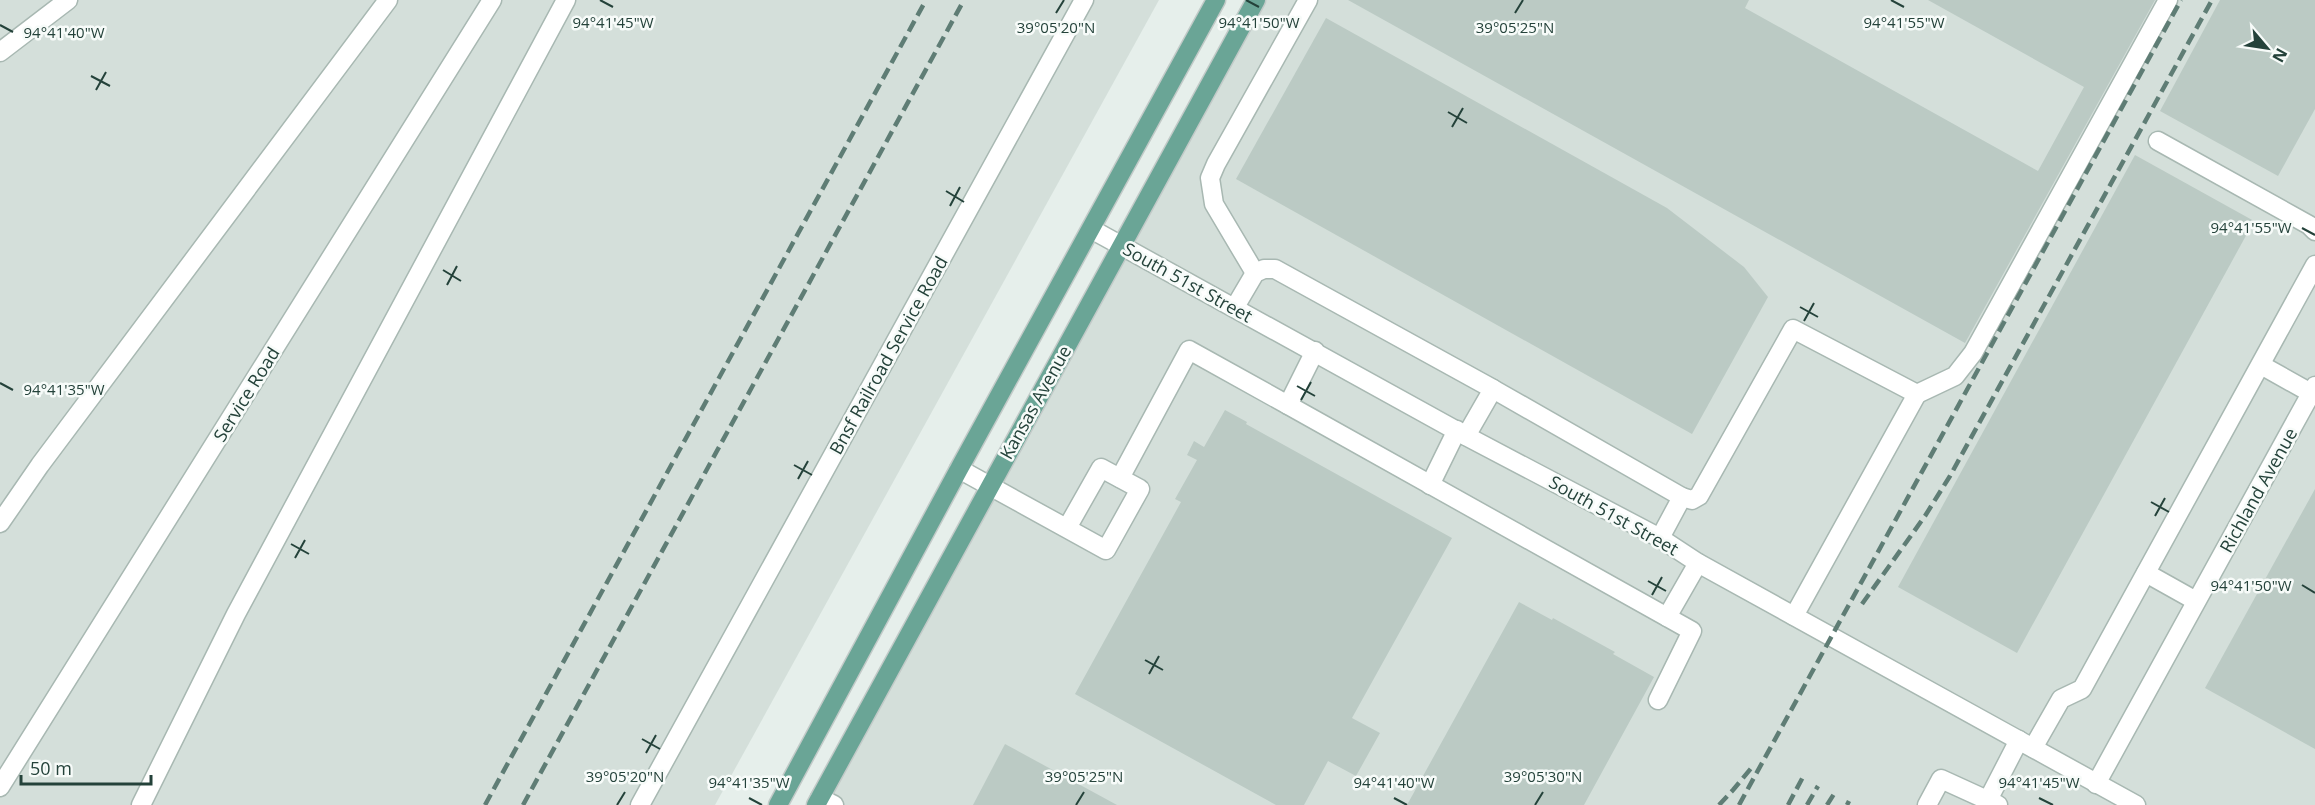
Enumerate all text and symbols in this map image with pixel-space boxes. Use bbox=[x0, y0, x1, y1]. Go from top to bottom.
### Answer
text: 94°41'45"W bbox=[573, 12, 654, 32]
text: 94°41'50"W bbox=[1219, 12, 1300, 32]
text: 94°41'55"W bbox=[1864, 12, 1945, 32]
text: 39°05'20"N bbox=[1017, 17, 1095, 37]
text: 39°05'25"N bbox=[1476, 17, 1554, 37]
north arrow bbox=[2237, 18, 2297, 78]
text: 94°41'40"W bbox=[24, 22, 105, 42]
text: N bbox=[2267, 44, 2293, 66]
text: 94°41'55"W bbox=[2211, 217, 2292, 237]
street label: South 51st Street bbox=[1119, 236, 1257, 328]
street label: Bnsf Railroad Service Road bbox=[823, 252, 953, 458]
street label: Kansas Avenue bbox=[994, 341, 1076, 463]
street label: Service Road bbox=[207, 342, 285, 446]
text: 94°41'35"W bbox=[24, 379, 105, 399]
street label: Richland Avenue bbox=[2214, 423, 2302, 557]
street label: South 51st Street bbox=[1545, 469, 1683, 561]
text: 94°41'50"W bbox=[2211, 575, 2292, 595]
scale bar bbox=[21, 748, 152, 786]
text: 50 m bbox=[30, 756, 72, 780]
text: 39°05'20"N bbox=[586, 766, 664, 786]
text: 39°05'25"N bbox=[1045, 766, 1123, 786]
text: 39°05'30"N bbox=[1504, 766, 1582, 786]
text: 94°41'35"W bbox=[709, 772, 790, 792]
text: 94°41'40"W bbox=[1354, 772, 1435, 792]
text: 94°41'45"W bbox=[1999, 772, 2080, 792]

